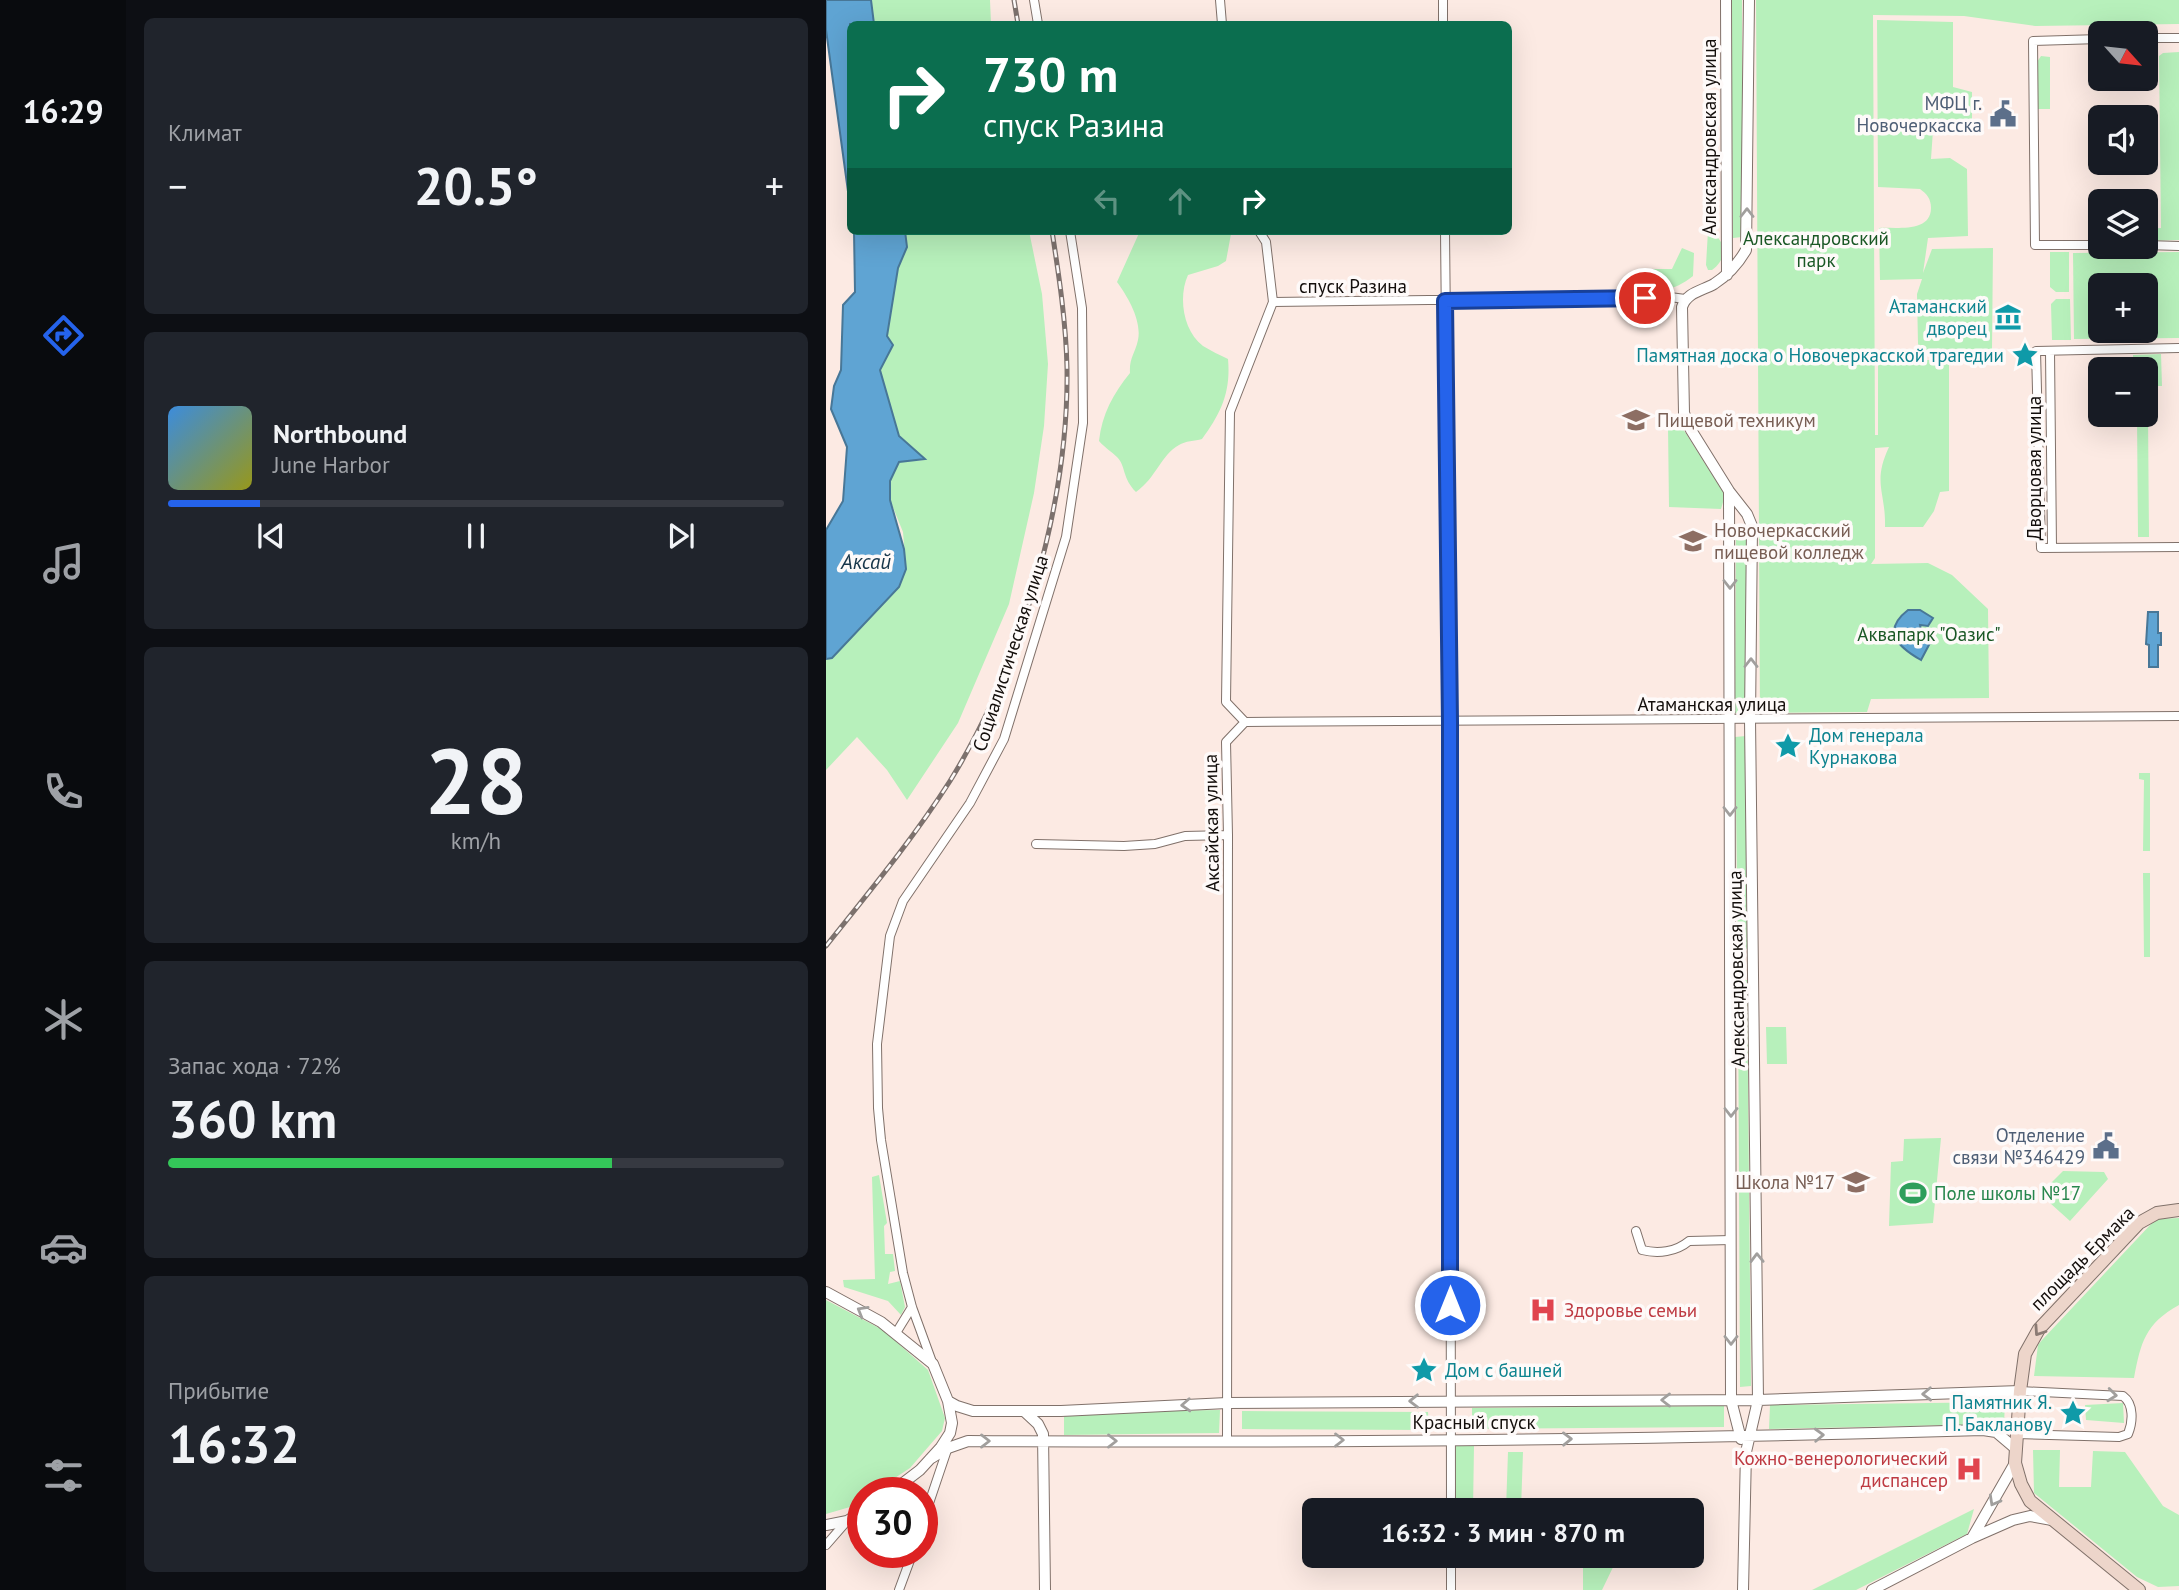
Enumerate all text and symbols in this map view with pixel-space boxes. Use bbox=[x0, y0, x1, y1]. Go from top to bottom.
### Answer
north arrow bbox=[2088, 21, 2158, 91]
map controls bbox=[2088, 21, 2158, 427]
street label: Александровская улица bbox=[1697, 38, 1721, 236]
text: 730 m bbox=[983, 42, 1118, 106]
icon: right bbox=[868, 49, 959, 140]
text: 16:29 bbox=[22, 90, 104, 132]
place label: МФЦ г. Новочеркасска bbox=[1856, 91, 1982, 137]
public building icon: МФЦ г. Новочеркасска bbox=[1988, 99, 2018, 129]
text: спуск Разина bbox=[983, 104, 1165, 146]
button: sound bbox=[2088, 105, 2158, 175]
text: Климат bbox=[168, 118, 242, 147]
text: 20.5° bbox=[414, 152, 538, 219]
text: − bbox=[168, 161, 187, 210]
text: + bbox=[765, 161, 784, 210]
icon: left bbox=[1088, 182, 1126, 220]
icon: ahead bbox=[1161, 182, 1199, 220]
icon: right bbox=[1234, 182, 1272, 220]
button: layers bbox=[2088, 189, 2158, 259]
one-way arrow bbox=[1739, 208, 1755, 218]
park label: Александровский парк bbox=[1743, 226, 1889, 272]
pin bbox=[1615, 268, 1675, 328]
button: + bbox=[2088, 273, 2158, 343]
street label: спуск Разина bbox=[1299, 274, 1407, 298]
icon: arrive bbox=[1626, 279, 1664, 317]
place label: Атаманский дворец bbox=[1889, 294, 1987, 340]
museum icon: Атаманский дворец bbox=[1993, 302, 2023, 332]
icon: directions bbox=[39, 311, 88, 360]
place icon: Памятная доска о Новочеркасской трагедии bbox=[2010, 340, 2040, 370]
place label: Памятная доска о Новочеркасской трагедии bbox=[1636, 343, 2004, 367]
button: − bbox=[2088, 357, 2158, 427]
street label: Дворцовая улица bbox=[2022, 396, 2046, 540]
school or university icon: Пищевой техникум bbox=[1621, 405, 1651, 435]
place label: Пищевой техникум bbox=[1657, 408, 1816, 432]
text: Northbound bbox=[273, 417, 407, 450]
text: June Harbor bbox=[273, 450, 390, 479]
icon: previous bbox=[252, 517, 290, 555]
icon: pause bbox=[457, 517, 495, 555]
icon: next bbox=[662, 517, 700, 555]
place label: Новочеркасский пищевой колледж bbox=[1714, 518, 1864, 564]
school or university icon: Новочеркасский пищевой колледж bbox=[1678, 526, 1708, 556]
icon: music bbox=[39, 539, 88, 588]
water label: Аксай bbox=[840, 548, 891, 575]
street label: Социалистическая улица bbox=[967, 552, 1053, 754]
one-way arrow bbox=[1722, 579, 1738, 589]
park label: Аквапарк "Оазис" bbox=[1857, 622, 2001, 646]
one-way arrow bbox=[1743, 657, 1759, 668]
street label: Атаманская улица bbox=[1637, 692, 1787, 716]
text: 28 bbox=[424, 721, 528, 839]
place label: Дом генерала Курнакова bbox=[1809, 723, 1924, 769]
place icon: Дом генерала Курнакова bbox=[1773, 731, 1803, 761]
street label: Аксайская улица bbox=[1198, 754, 1224, 892]
icon: phone bbox=[39, 767, 88, 816]
one-way arrow bbox=[1722, 806, 1738, 817]
text: km/h bbox=[451, 826, 501, 855]
street label: Александровская улица bbox=[1722, 870, 1750, 1068]
icon: climate bbox=[39, 995, 88, 1044]
text: Запас хода · 72% bbox=[168, 1051, 341, 1080]
text: 360 km bbox=[168, 1085, 337, 1152]
one-way arrow bbox=[1723, 1107, 1739, 1118]
place label: Отделение связи №346429 bbox=[1953, 1123, 2085, 1169]
public building icon: Отделение связи №346429 bbox=[2091, 1131, 2121, 1161]
school or university icon: Школа №17 bbox=[1841, 1167, 1871, 1197]
place label: Школа №17 bbox=[1735, 1170, 1835, 1194]
sports icon: Поле школы №17 bbox=[1898, 1178, 1928, 1208]
place label: Поле школы №17 bbox=[1934, 1181, 2081, 1205]
street label: площадь Ермака bbox=[2025, 1201, 2139, 1315]
icon: car bbox=[39, 1223, 88, 1272]
one-way arrow bbox=[1749, 1252, 1765, 1263]
position arrow bbox=[1413, 1268, 1487, 1342]
hospital icon: Здоровье семьи bbox=[1528, 1295, 1558, 1325]
place label: Здоровье семьи bbox=[1564, 1298, 1697, 1322]
one-way arrow bbox=[856, 1306, 869, 1319]
one-way arrow bbox=[2035, 1323, 2047, 1336]
one-way arrow bbox=[1723, 1335, 1739, 1345]
place icon: Дом с башней bbox=[1409, 1355, 1439, 1385]
place label: Дом с башней bbox=[1445, 1358, 1562, 1382]
text: Прибытие bbox=[168, 1376, 269, 1405]
one-way arrow bbox=[1921, 1386, 1932, 1401]
one-way arrow bbox=[2107, 1387, 2118, 1402]
place label: Памятник Я. П. Бакланову bbox=[1945, 1390, 2052, 1436]
one-way arrow bbox=[1660, 1392, 1670, 1408]
one-way arrow bbox=[1408, 1393, 1418, 1409]
one-way arrow bbox=[1181, 1397, 1192, 1412]
place icon: Памятник Я. П. Бакланову bbox=[2058, 1398, 2088, 1428]
text: 16:32 bbox=[168, 1410, 300, 1477]
street label: Красный спуск bbox=[1412, 1410, 1536, 1434]
one-way arrow bbox=[1814, 1427, 1825, 1442]
one-way arrow bbox=[1562, 1431, 1572, 1447]
one-way arrow bbox=[1334, 1432, 1345, 1448]
one-way arrow bbox=[980, 1433, 990, 1449]
one-way arrow bbox=[1107, 1433, 1117, 1449]
place label: Кожно-венерологический диспансер bbox=[1734, 1446, 1948, 1492]
icon: filters bbox=[39, 1451, 88, 1500]
hospital icon: Кожно-венерологический диспансер bbox=[1954, 1454, 1984, 1484]
speed limit sign: 30 bbox=[847, 1477, 938, 1568]
one-way arrow bbox=[1989, 1494, 2002, 1506]
text: 16:32 · 3 мин · 870 m bbox=[1381, 1516, 1625, 1549]

